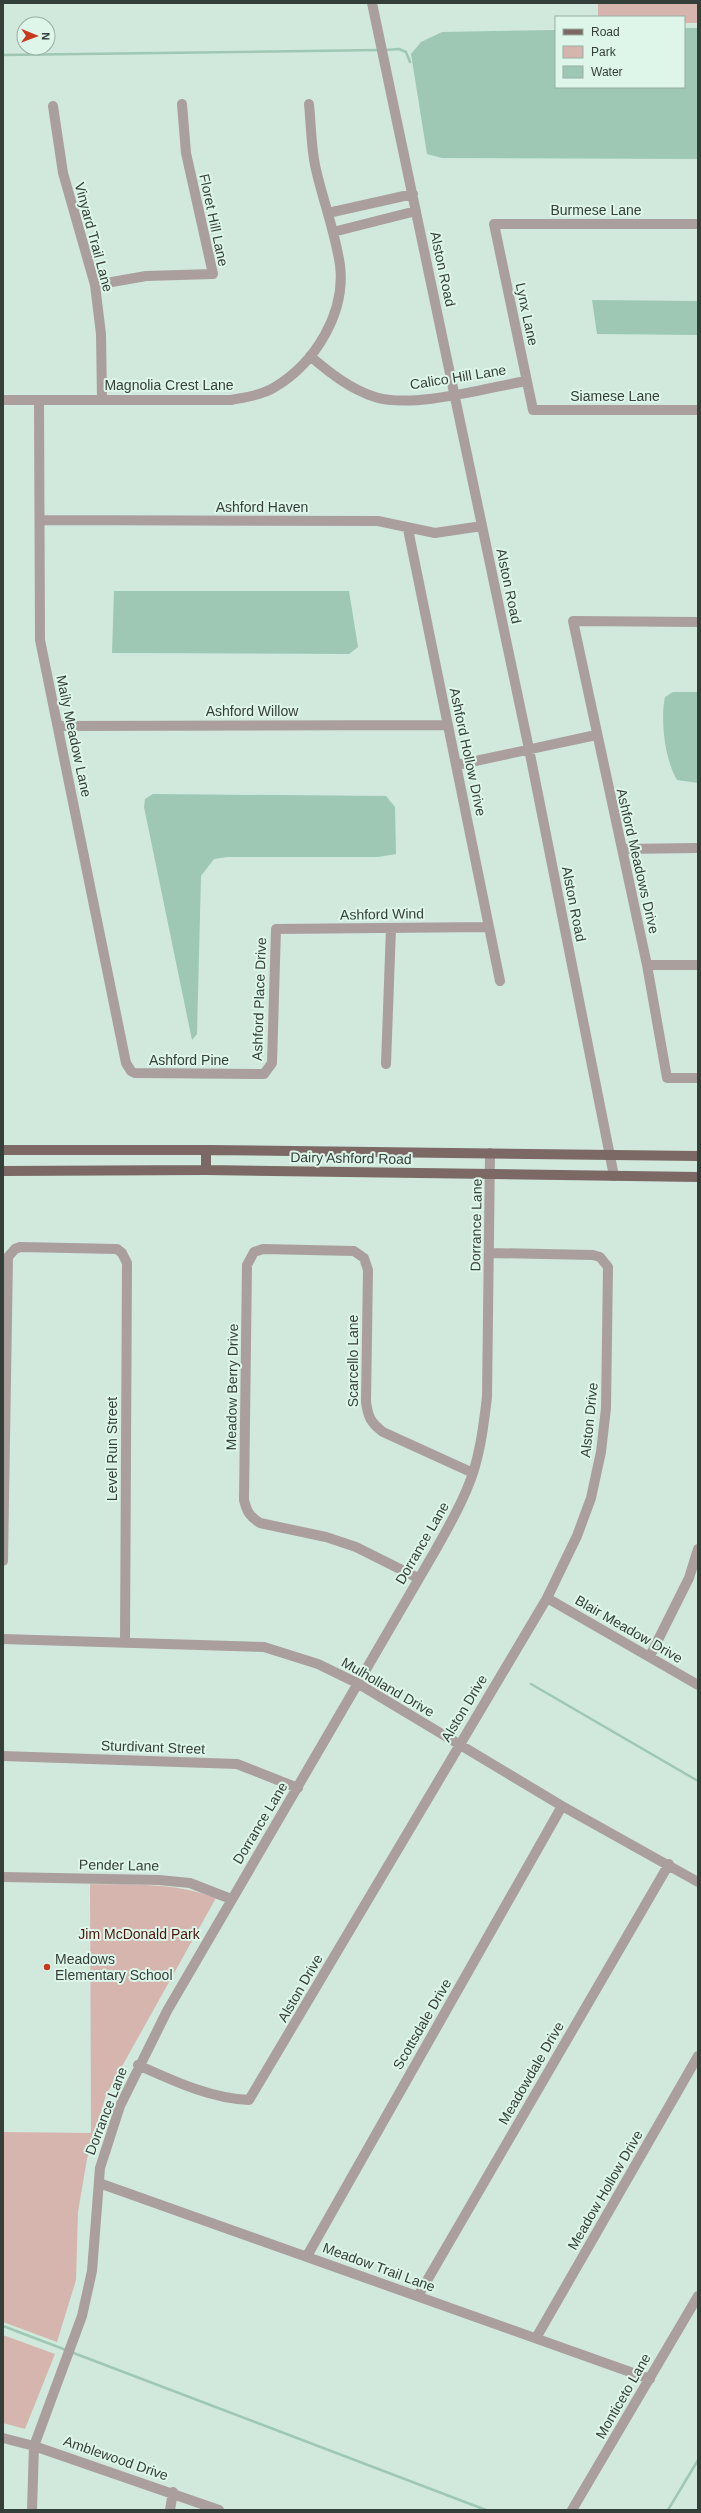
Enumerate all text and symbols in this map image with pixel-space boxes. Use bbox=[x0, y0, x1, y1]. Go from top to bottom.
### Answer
north arrow bbox=[16, 16, 56, 56]
legend bbox=[555, 16, 685, 88]
text: Road bbox=[591, 25, 620, 39]
text: N bbox=[40, 32, 52, 40]
text: Park bbox=[591, 45, 617, 59]
text: Water bbox=[591, 65, 623, 79]
street label: Floret Hill Lane bbox=[196, 172, 232, 268]
street label: Vinyard Trail Lane bbox=[72, 181, 116, 294]
street label: Burmese Lane bbox=[550, 202, 642, 218]
street label: Alston Road bbox=[427, 230, 459, 308]
street label: Lynx Lane bbox=[513, 281, 542, 347]
street label: Calico Hill Lane bbox=[409, 361, 507, 393]
street label: Magnolia Crest Lane bbox=[104, 377, 234, 393]
street label: Siamese Lane bbox=[570, 388, 660, 404]
street label: Ashford Haven bbox=[216, 499, 308, 515]
street label: Alston Road bbox=[493, 547, 525, 625]
street label: Maily Meadow Lane bbox=[53, 673, 95, 799]
street label: Ashford Hollow Drive bbox=[447, 686, 489, 818]
street label: Ashford Willow bbox=[206, 703, 299, 719]
street label: Ashford Meadows Drive bbox=[613, 787, 663, 935]
street label: Alston Road bbox=[559, 865, 589, 943]
street label: Ashford Wind bbox=[340, 905, 424, 923]
street label: Ashford Place Drive bbox=[249, 937, 269, 1061]
street label: Ashford Pine bbox=[149, 1052, 229, 1068]
street label: Dairy Ashford Road bbox=[290, 1149, 412, 1167]
street label: Dorrance Lane bbox=[467, 1178, 485, 1271]
street label: Scarcello Lane bbox=[345, 1314, 361, 1407]
street label: Meadow Berry Drive bbox=[223, 1323, 241, 1451]
street label: Alston Drive bbox=[577, 1381, 601, 1458]
street label: Level Run Street bbox=[104, 1397, 120, 1501]
street label: Dorrance Lane bbox=[392, 1499, 452, 1587]
street label: Blair Meadow Drive bbox=[572, 1592, 686, 1666]
street label: Mulholland Drive bbox=[339, 1654, 437, 1720]
street label: Alston Drive bbox=[438, 1671, 490, 1744]
street label: Sturdivant Street bbox=[101, 1737, 205, 1757]
street label: Dorrance Lane bbox=[229, 1779, 291, 1867]
street label: Pender Lane bbox=[79, 1856, 159, 1874]
park label: Jim McDonald Park bbox=[78, 1926, 201, 1942]
place label: Meadows Elementary School bbox=[55, 1951, 173, 1983]
street label: Alston Drive bbox=[274, 1951, 326, 2025]
marker: Meadows Elementary School bbox=[42, 1962, 52, 1972]
street label: Scottsdale Drive bbox=[390, 1976, 455, 2072]
street label: Meadowdale Drive bbox=[495, 2019, 567, 2127]
street label: Dorrance Lane bbox=[82, 2065, 130, 2157]
street label: Meadow Hollow Drive bbox=[564, 2127, 646, 2253]
street label: Meadow Trail Lane bbox=[321, 2239, 438, 2295]
street label: Monticeto Lane bbox=[592, 2350, 654, 2441]
street label: Amblewood Drive bbox=[62, 2433, 171, 2483]

